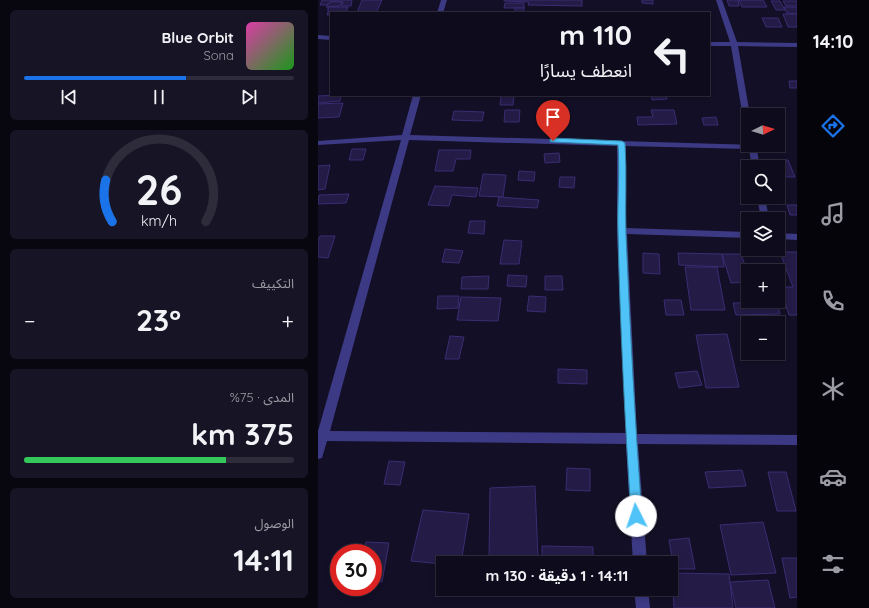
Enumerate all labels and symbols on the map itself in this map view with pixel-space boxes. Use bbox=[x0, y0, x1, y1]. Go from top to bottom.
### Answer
pin bbox=[536, 100, 570, 141]
north arrow bbox=[741, 108, 785, 152]
position arrow bbox=[615, 495, 657, 537]
speed limit sign: 30 bbox=[330, 544, 382, 596]

